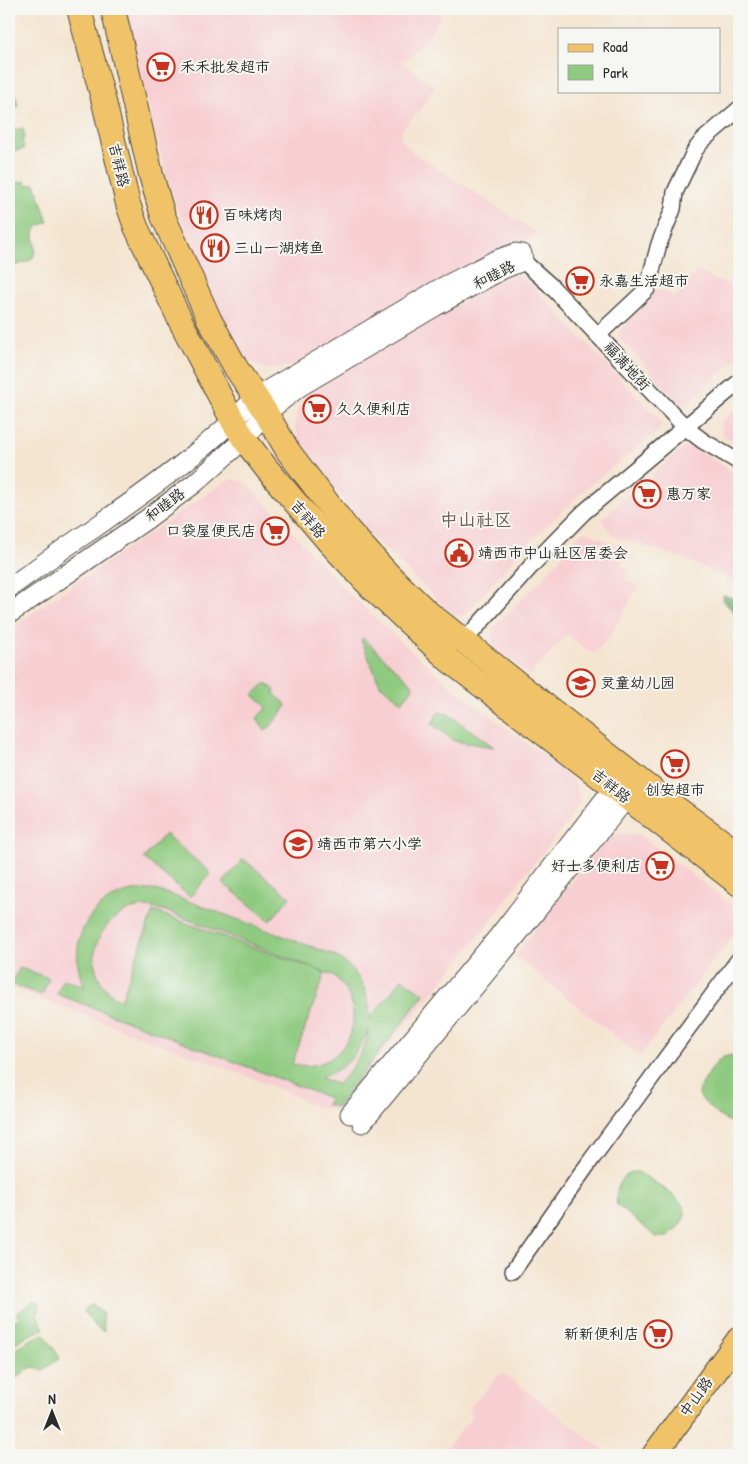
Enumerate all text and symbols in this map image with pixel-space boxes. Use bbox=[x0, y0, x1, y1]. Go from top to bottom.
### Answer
legend bbox=[558, 28, 720, 92]
text: Road bbox=[603, 36, 628, 57]
supermarket icon: 禾禾批发超市 bbox=[146, 52, 176, 82]
place label: 禾禾批发超市 bbox=[180, 56, 270, 77]
text: Park bbox=[603, 62, 628, 83]
street label: 吉祥路 bbox=[104, 141, 135, 189]
restaurant icon: 百味烤肉 bbox=[189, 200, 219, 230]
place label: 百味烤肉 bbox=[223, 204, 283, 225]
restaurant icon: 三山一湖烤鱼 bbox=[200, 233, 230, 263]
place label: 三山一湖烤鱼 bbox=[234, 237, 324, 258]
street label: 和睦路 bbox=[469, 255, 519, 294]
supermarket icon: 永嘉生活超市 bbox=[565, 266, 595, 296]
place label: 永嘉生活超市 bbox=[599, 270, 689, 291]
street label: 福满地街 bbox=[599, 337, 656, 395]
supermarket icon: 久久便利店 bbox=[302, 394, 332, 424]
place label: 久久便利店 bbox=[336, 398, 411, 419]
supermarket icon: 惠万家 bbox=[632, 479, 662, 509]
street label: 和睦路 bbox=[140, 483, 189, 527]
place label: 惠万家 bbox=[666, 483, 711, 504]
street label: 吉祥路 bbox=[286, 495, 331, 543]
district label: 中山社区 bbox=[440, 507, 512, 532]
supermarket icon: 口袋屋便民店 bbox=[260, 516, 290, 546]
place label: 口袋屋便民店 bbox=[166, 520, 256, 541]
public building icon: 靖西市中山社区居委会 bbox=[444, 538, 474, 568]
place label: 靖西市中山社区居委会 bbox=[478, 542, 628, 563]
school or university icon: 灵童幼儿园 bbox=[566, 668, 596, 698]
place label: 灵童幼儿园 bbox=[600, 672, 675, 693]
supermarket icon: 创安超市 bbox=[660, 749, 690, 779]
street label: 吉祥路 bbox=[587, 763, 635, 808]
place label: 创安超市 bbox=[645, 779, 705, 800]
school or university icon: 靖西市第六小学 bbox=[283, 829, 313, 859]
place label: 靖西市第六小学 bbox=[317, 833, 422, 854]
supermarket icon: 好士多便利店 bbox=[645, 851, 675, 881]
place label: 好士多便利店 bbox=[551, 855, 641, 876]
supermarket icon: 新新便利店 bbox=[643, 1319, 673, 1349]
place label: 新新便利店 bbox=[564, 1323, 639, 1344]
street label: 中山路 bbox=[674, 1372, 717, 1421]
north arrow bbox=[28, 1386, 78, 1436]
text: N bbox=[48, 1389, 56, 1408]

